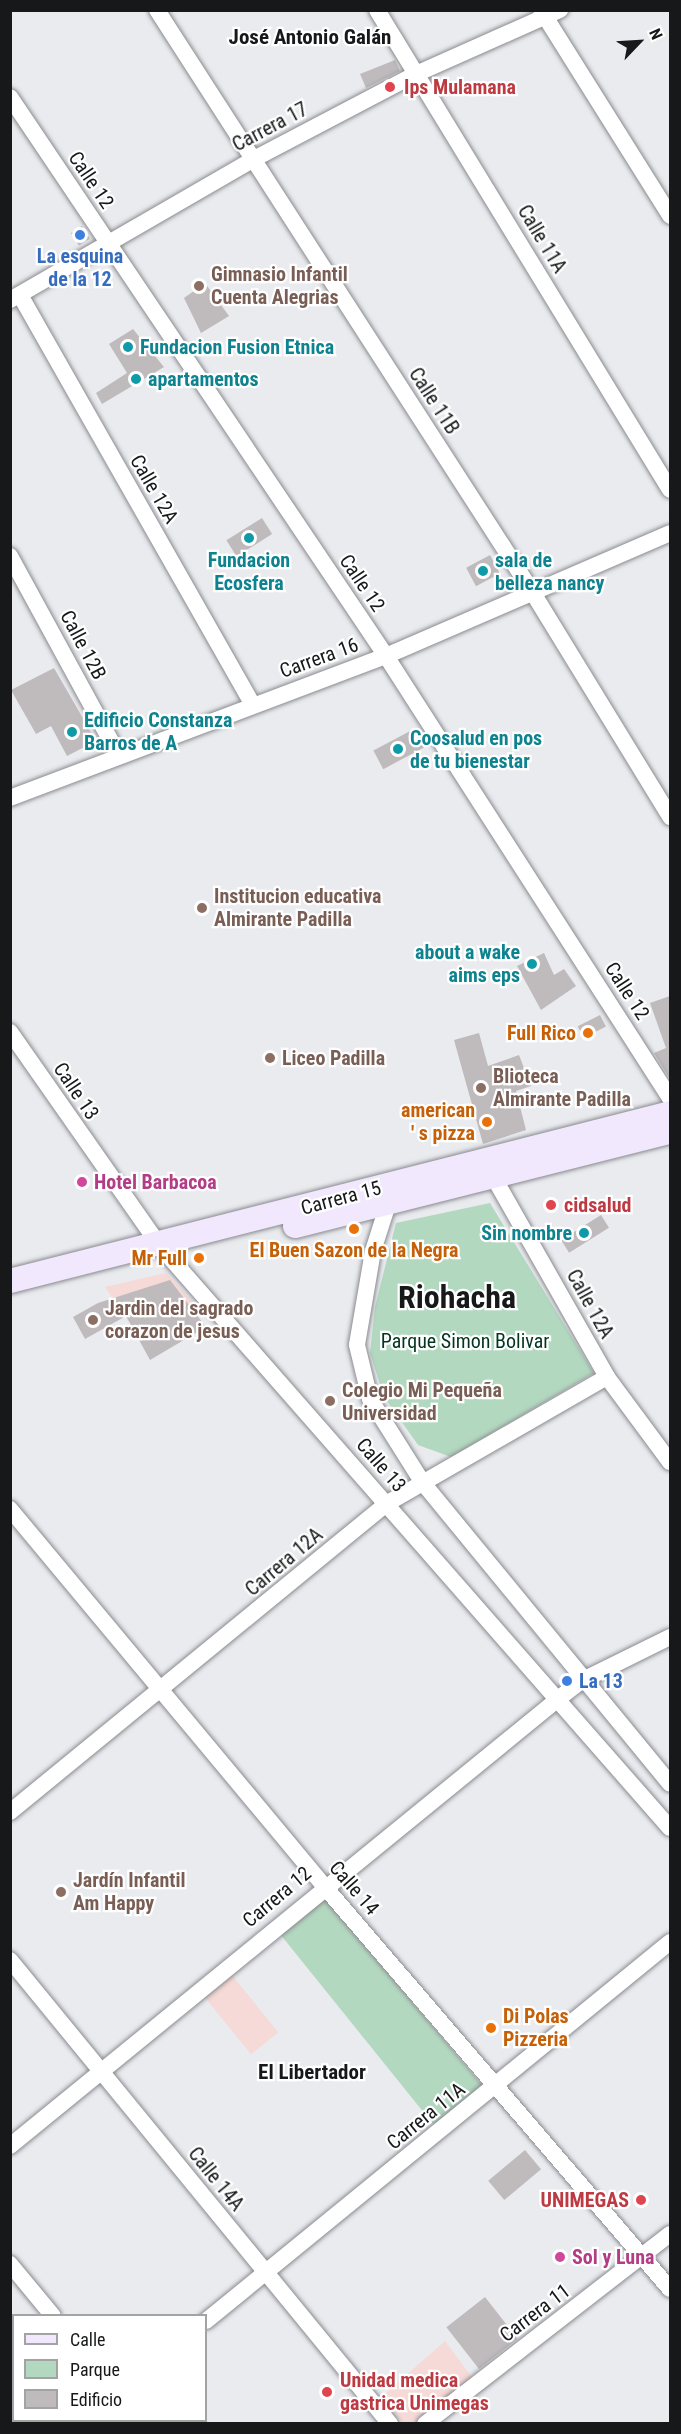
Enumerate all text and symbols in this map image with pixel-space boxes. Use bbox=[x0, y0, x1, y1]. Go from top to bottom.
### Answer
north arrow bbox=[609, 12, 669, 72]
district label: José Antonio Galán bbox=[229, 24, 391, 50]
text: N bbox=[645, 26, 666, 43]
place label: Ips Mulamana bbox=[404, 75, 516, 99]
marker: Ips Mulamana bbox=[381, 78, 399, 96]
street label: Carrera 17 bbox=[228, 97, 312, 157]
street label: Calle 12 bbox=[63, 147, 119, 213]
street label: Calle 11A bbox=[512, 201, 572, 277]
marker: La esquina de la 12 bbox=[73, 228, 87, 242]
place label: La esquina de la 12 bbox=[37, 244, 123, 291]
place label: Gimnasio Infantil Cuenta Alegrias bbox=[211, 262, 348, 309]
marker: Gimnasio Infantil Cuenta Alegrias bbox=[192, 279, 206, 293]
place label: Fundacion Fusion Etnica bbox=[140, 335, 334, 359]
marker: Fundacion Fusion Etnica bbox=[121, 340, 135, 354]
street label: Calle 11B bbox=[404, 363, 464, 439]
place label: apartamentos bbox=[148, 367, 259, 391]
marker: apartamentos bbox=[129, 372, 143, 386]
street label: Calle 12A bbox=[125, 450, 183, 528]
marker: Fundacion Ecosfera bbox=[242, 531, 256, 545]
place label: Fundacion Ecosfera bbox=[208, 548, 290, 595]
place label: sala de belleza nancy bbox=[495, 548, 604, 595]
street label: Calle 12 bbox=[334, 550, 390, 616]
marker: sala de belleza nancy bbox=[476, 564, 490, 578]
street label: Calle 12B bbox=[55, 606, 111, 684]
street label: Carrera 16 bbox=[276, 633, 362, 683]
place label: Edificio Constanza Barros de A bbox=[84, 708, 232, 755]
marker: Edificio Constanza Barros de A bbox=[65, 725, 79, 739]
place label: Coosalud en pos de tu bienestar bbox=[410, 726, 542, 773]
marker: Coosalud en pos de tu bienestar bbox=[391, 742, 405, 756]
place label: Institucion educativa Almirante Padilla bbox=[214, 885, 381, 932]
marker: Institucion educativa Almirante Padilla bbox=[195, 901, 209, 915]
place label: about a wake aims eps bbox=[415, 940, 520, 987]
marker: about a wake aims eps bbox=[525, 957, 539, 971]
street label: Calle 12 bbox=[600, 958, 654, 1024]
place label: Full Rico bbox=[507, 1021, 576, 1045]
marker: Full Rico bbox=[581, 1026, 595, 1040]
place label: Liceo Padilla bbox=[282, 1046, 385, 1070]
marker: Liceo Padilla bbox=[263, 1051, 277, 1065]
street label: Calle 13 bbox=[48, 1058, 104, 1124]
place label: Blioteca Almirante Padilla bbox=[493, 1064, 631, 1111]
marker: Blioteca Almirante Padilla bbox=[474, 1081, 488, 1095]
place label: american ' s pizza bbox=[401, 1098, 475, 1145]
marker: american ' s pizza bbox=[480, 1115, 494, 1129]
place label: Hotel Barbacoa bbox=[94, 1170, 217, 1194]
marker: Hotel Barbacoa bbox=[75, 1175, 89, 1189]
street label: Carrera 15 bbox=[298, 1176, 384, 1220]
place label: cidsalud bbox=[564, 1193, 631, 1217]
marker: cidsalud bbox=[542, 1196, 560, 1214]
place label: Sin nombre bbox=[481, 1221, 572, 1245]
marker: El Buen Sazon de la Negra bbox=[347, 1222, 361, 1236]
marker: Sin nombre bbox=[577, 1226, 591, 1240]
place label: El Buen Sazon de la Negra bbox=[250, 1238, 458, 1262]
place label: Mr Full bbox=[131, 1246, 187, 1270]
marker: Mr Full bbox=[192, 1251, 206, 1265]
street label: Calle 12A bbox=[561, 1265, 619, 1343]
district label: Riohacha bbox=[398, 1278, 516, 1316]
place label: Jardin del sagrado corazon de jesus bbox=[105, 1296, 253, 1343]
marker: Jardin del sagrado corazon de jesus bbox=[86, 1313, 100, 1327]
park label: Parque Simon Bolivar bbox=[381, 1329, 549, 1353]
place label: Colegio Mi Pequeña Universidad bbox=[342, 1378, 502, 1425]
marker: Colegio Mi Pequeña Universidad bbox=[323, 1394, 337, 1408]
street label: Calle 13 bbox=[351, 1433, 411, 1497]
street label: Carrera 12A bbox=[240, 1523, 328, 1601]
place label: La 13 bbox=[579, 1669, 623, 1693]
marker: La 13 bbox=[560, 1674, 574, 1688]
street label: Calle 14 bbox=[324, 1856, 384, 1920]
street label: Carrera 12 bbox=[238, 1861, 316, 1933]
place label: Jardín Infantil Am Happy bbox=[73, 1868, 186, 1915]
marker: Jardín Infantil Am Happy bbox=[54, 1885, 68, 1899]
place label: Di Polas Pizzeria bbox=[503, 2004, 569, 2051]
marker: Di Polas Pizzeria bbox=[484, 2021, 498, 2035]
district label: El Libertador bbox=[258, 2059, 366, 2085]
street label: Carrera 11A bbox=[382, 2077, 470, 2155]
street label: Calle 14A bbox=[183, 2142, 249, 2216]
place label: UNIMEGAS bbox=[541, 2188, 629, 2212]
marker: UNIMEGAS bbox=[634, 2193, 648, 2207]
place label: Sol y Luna bbox=[572, 2245, 654, 2269]
marker: Sol y Luna bbox=[553, 2250, 567, 2264]
street label: Carrera 11 bbox=[495, 2279, 575, 2347]
legend bbox=[12, 2314, 207, 2422]
text: Calle bbox=[70, 2329, 106, 2350]
text: Parque bbox=[70, 2359, 120, 2380]
place label: Unidad medica gastrica Unimegas bbox=[340, 2368, 489, 2415]
marker: Unidad medica gastrica Unimegas bbox=[318, 2383, 336, 2401]
text: Edificio bbox=[70, 2389, 122, 2410]

